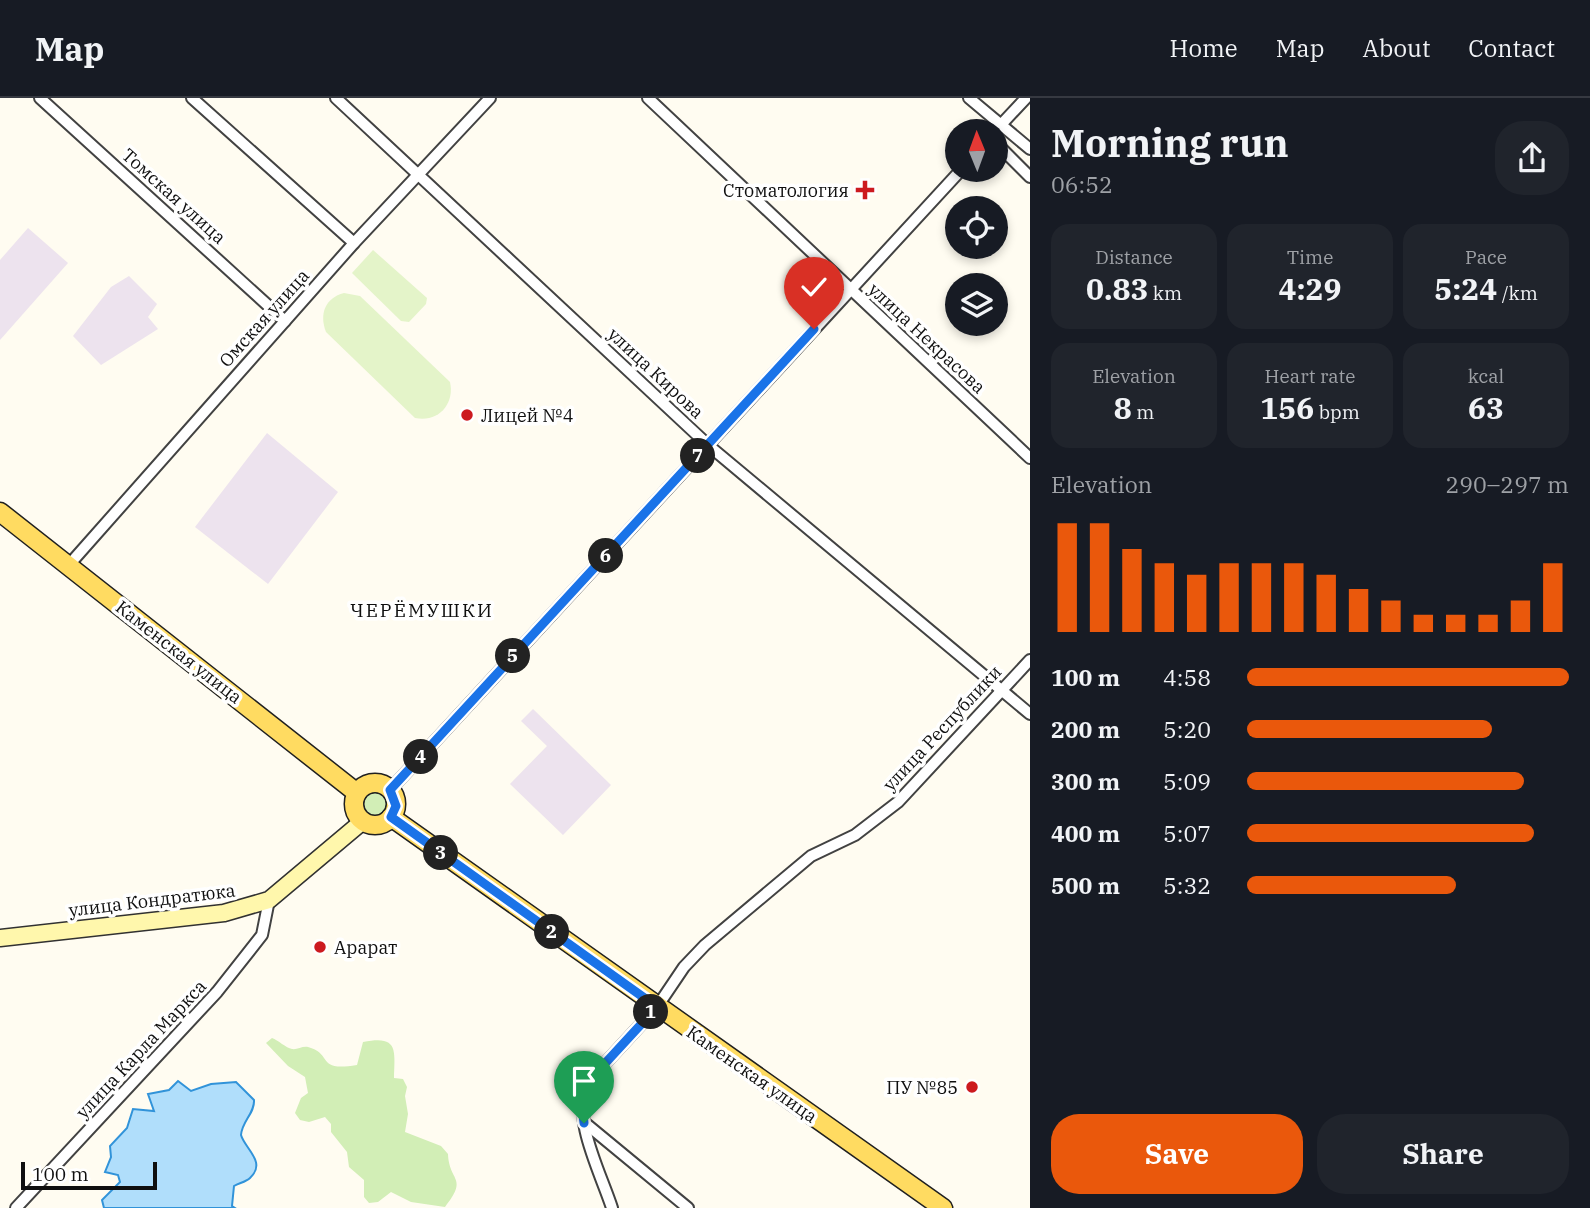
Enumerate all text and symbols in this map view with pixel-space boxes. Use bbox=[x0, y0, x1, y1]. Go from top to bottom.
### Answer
text: Map bbox=[35, 27, 104, 70]
text: Home bbox=[1170, 32, 1238, 64]
text: Map bbox=[1276, 32, 1324, 64]
text: About bbox=[1362, 32, 1430, 64]
text: Contact bbox=[1468, 32, 1555, 64]
text: Morning run bbox=[1051, 118, 1289, 167]
north arrow bbox=[945, 119, 1008, 182]
map controls bbox=[945, 119, 1008, 336]
button: share bbox=[1495, 121, 1569, 195]
street label: Томская улица bbox=[117, 143, 231, 249]
text: 06:52 bbox=[1051, 169, 1113, 199]
place label: Стоматология bbox=[723, 179, 849, 202]
marker: Стоматология bbox=[855, 180, 875, 200]
button: locate bbox=[945, 196, 1008, 259]
text: Distance bbox=[1095, 245, 1173, 269]
text: Time bbox=[1287, 245, 1333, 269]
text: Pace bbox=[1465, 245, 1507, 269]
pin bbox=[784, 257, 844, 329]
street label: Омская улица bbox=[214, 264, 314, 372]
icon: check bbox=[795, 268, 833, 306]
text: 0.83 bbox=[1086, 269, 1148, 308]
text: 4:29 bbox=[1278, 269, 1342, 308]
text: 5:24 bbox=[1434, 269, 1497, 308]
button: layers bbox=[945, 273, 1008, 336]
street label: улица Некрасова bbox=[864, 278, 991, 398]
text: km bbox=[1148, 281, 1182, 305]
text: /km bbox=[1497, 281, 1538, 305]
street label: улица Кирова bbox=[603, 323, 709, 423]
text: Elevation bbox=[1092, 364, 1176, 388]
text: Heart rate bbox=[1265, 364, 1355, 388]
text: kcal bbox=[1468, 364, 1504, 388]
text: 8 bbox=[1114, 388, 1132, 427]
text: 156 bbox=[1260, 388, 1314, 427]
text: 63 bbox=[1468, 388, 1504, 427]
text: m bbox=[1132, 400, 1154, 424]
text: bpm bbox=[1314, 400, 1360, 424]
place label: Лицей №4 bbox=[481, 404, 574, 427]
marker: Лицей №4 bbox=[459, 407, 475, 423]
pin: 7 bbox=[680, 438, 716, 474]
text: 7 bbox=[692, 443, 703, 467]
text: Elevation bbox=[1051, 469, 1152, 499]
text: 290–297 m bbox=[1445, 469, 1569, 499]
pin: 6 bbox=[588, 538, 624, 574]
text: 6 bbox=[600, 543, 611, 567]
street label: Каменская улица bbox=[111, 595, 247, 709]
district label: ЧЕРЁМУШКИ bbox=[350, 598, 494, 622]
pin: 5 bbox=[496, 638, 530, 674]
text: 5 bbox=[507, 643, 518, 667]
street label: улица Республики bbox=[878, 660, 1006, 796]
text: 100 m bbox=[1051, 662, 1120, 692]
text: 4:58 bbox=[1163, 662, 1211, 692]
text: 200 m bbox=[1051, 714, 1120, 744]
text: 5:20 bbox=[1163, 714, 1211, 744]
pin: 4 bbox=[404, 740, 438, 774]
text: 4 bbox=[415, 744, 426, 768]
text: 300 m bbox=[1051, 766, 1120, 796]
text: 5:09 bbox=[1163, 766, 1211, 796]
text: 400 m bbox=[1051, 818, 1120, 848]
text: 5:07 bbox=[1163, 818, 1211, 848]
pin: 3 bbox=[424, 836, 458, 870]
text: 3 bbox=[435, 840, 446, 864]
text: 500 m bbox=[1051, 870, 1120, 900]
text: 5:32 bbox=[1163, 870, 1211, 900]
street label: улица Кондратюка bbox=[67, 878, 237, 922]
pin: 2 bbox=[534, 914, 570, 950]
text: 2 bbox=[546, 919, 557, 943]
place label: Арарат bbox=[334, 936, 397, 959]
marker: Арарат bbox=[312, 939, 328, 955]
street label: улица Карла Маркса bbox=[71, 975, 211, 1123]
pin: 1 bbox=[634, 995, 668, 1030]
text: 1 bbox=[645, 999, 656, 1023]
street label: Каменская улица bbox=[682, 1020, 822, 1128]
pin bbox=[554, 1051, 614, 1123]
icon: arrive bbox=[565, 1062, 603, 1100]
place label: ПУ №85 bbox=[886, 1076, 958, 1099]
marker: ПУ №85 bbox=[964, 1079, 980, 1095]
button: Save bbox=[1051, 1114, 1303, 1194]
button: Share bbox=[1317, 1114, 1569, 1194]
scale bar bbox=[21, 1159, 158, 1191]
text: 100 m bbox=[32, 1162, 89, 1186]

